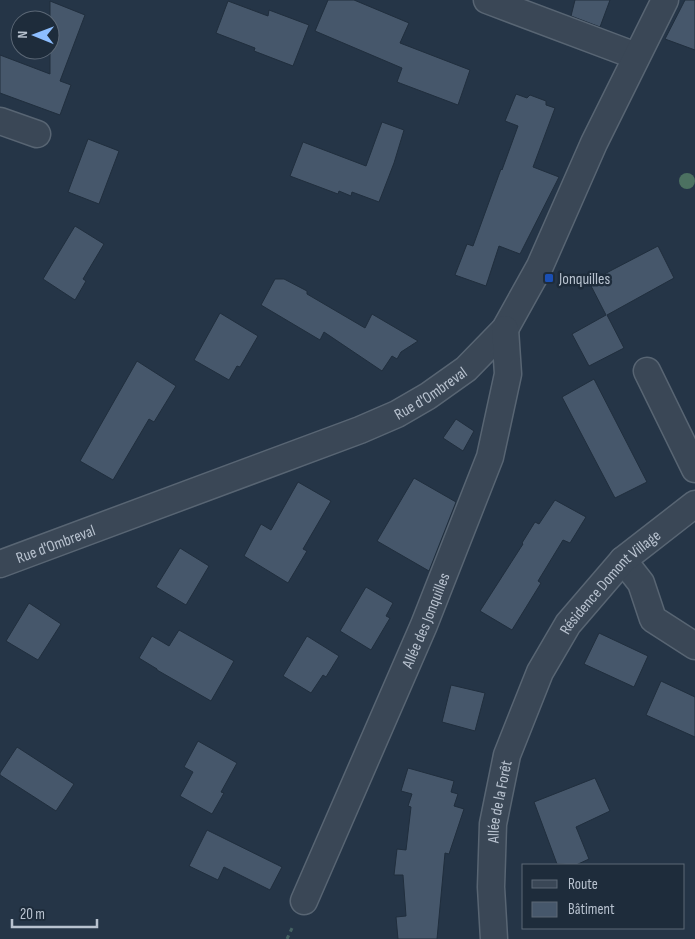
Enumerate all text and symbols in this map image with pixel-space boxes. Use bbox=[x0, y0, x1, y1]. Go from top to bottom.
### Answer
north arrow bbox=[10, 10, 60, 60]
text: N bbox=[14, 31, 31, 39]
place label: Jonquilles bbox=[558, 270, 610, 289]
marker: Jonquilles bbox=[543, 272, 555, 284]
street label: Rue d'Ombreval bbox=[391, 363, 471, 424]
street label: Rue d'Ombreval bbox=[14, 521, 98, 568]
street label: Résidence Domont Village bbox=[556, 526, 665, 638]
street label: Allée des Jonquilles bbox=[398, 570, 455, 672]
street label: Allée de la Forêt bbox=[484, 759, 517, 844]
legend bbox=[522, 864, 685, 929]
text: Route bbox=[568, 875, 598, 894]
scale bar bbox=[12, 896, 98, 928]
text: Bâtiment bbox=[568, 900, 615, 919]
text: 20 m bbox=[20, 905, 45, 924]

